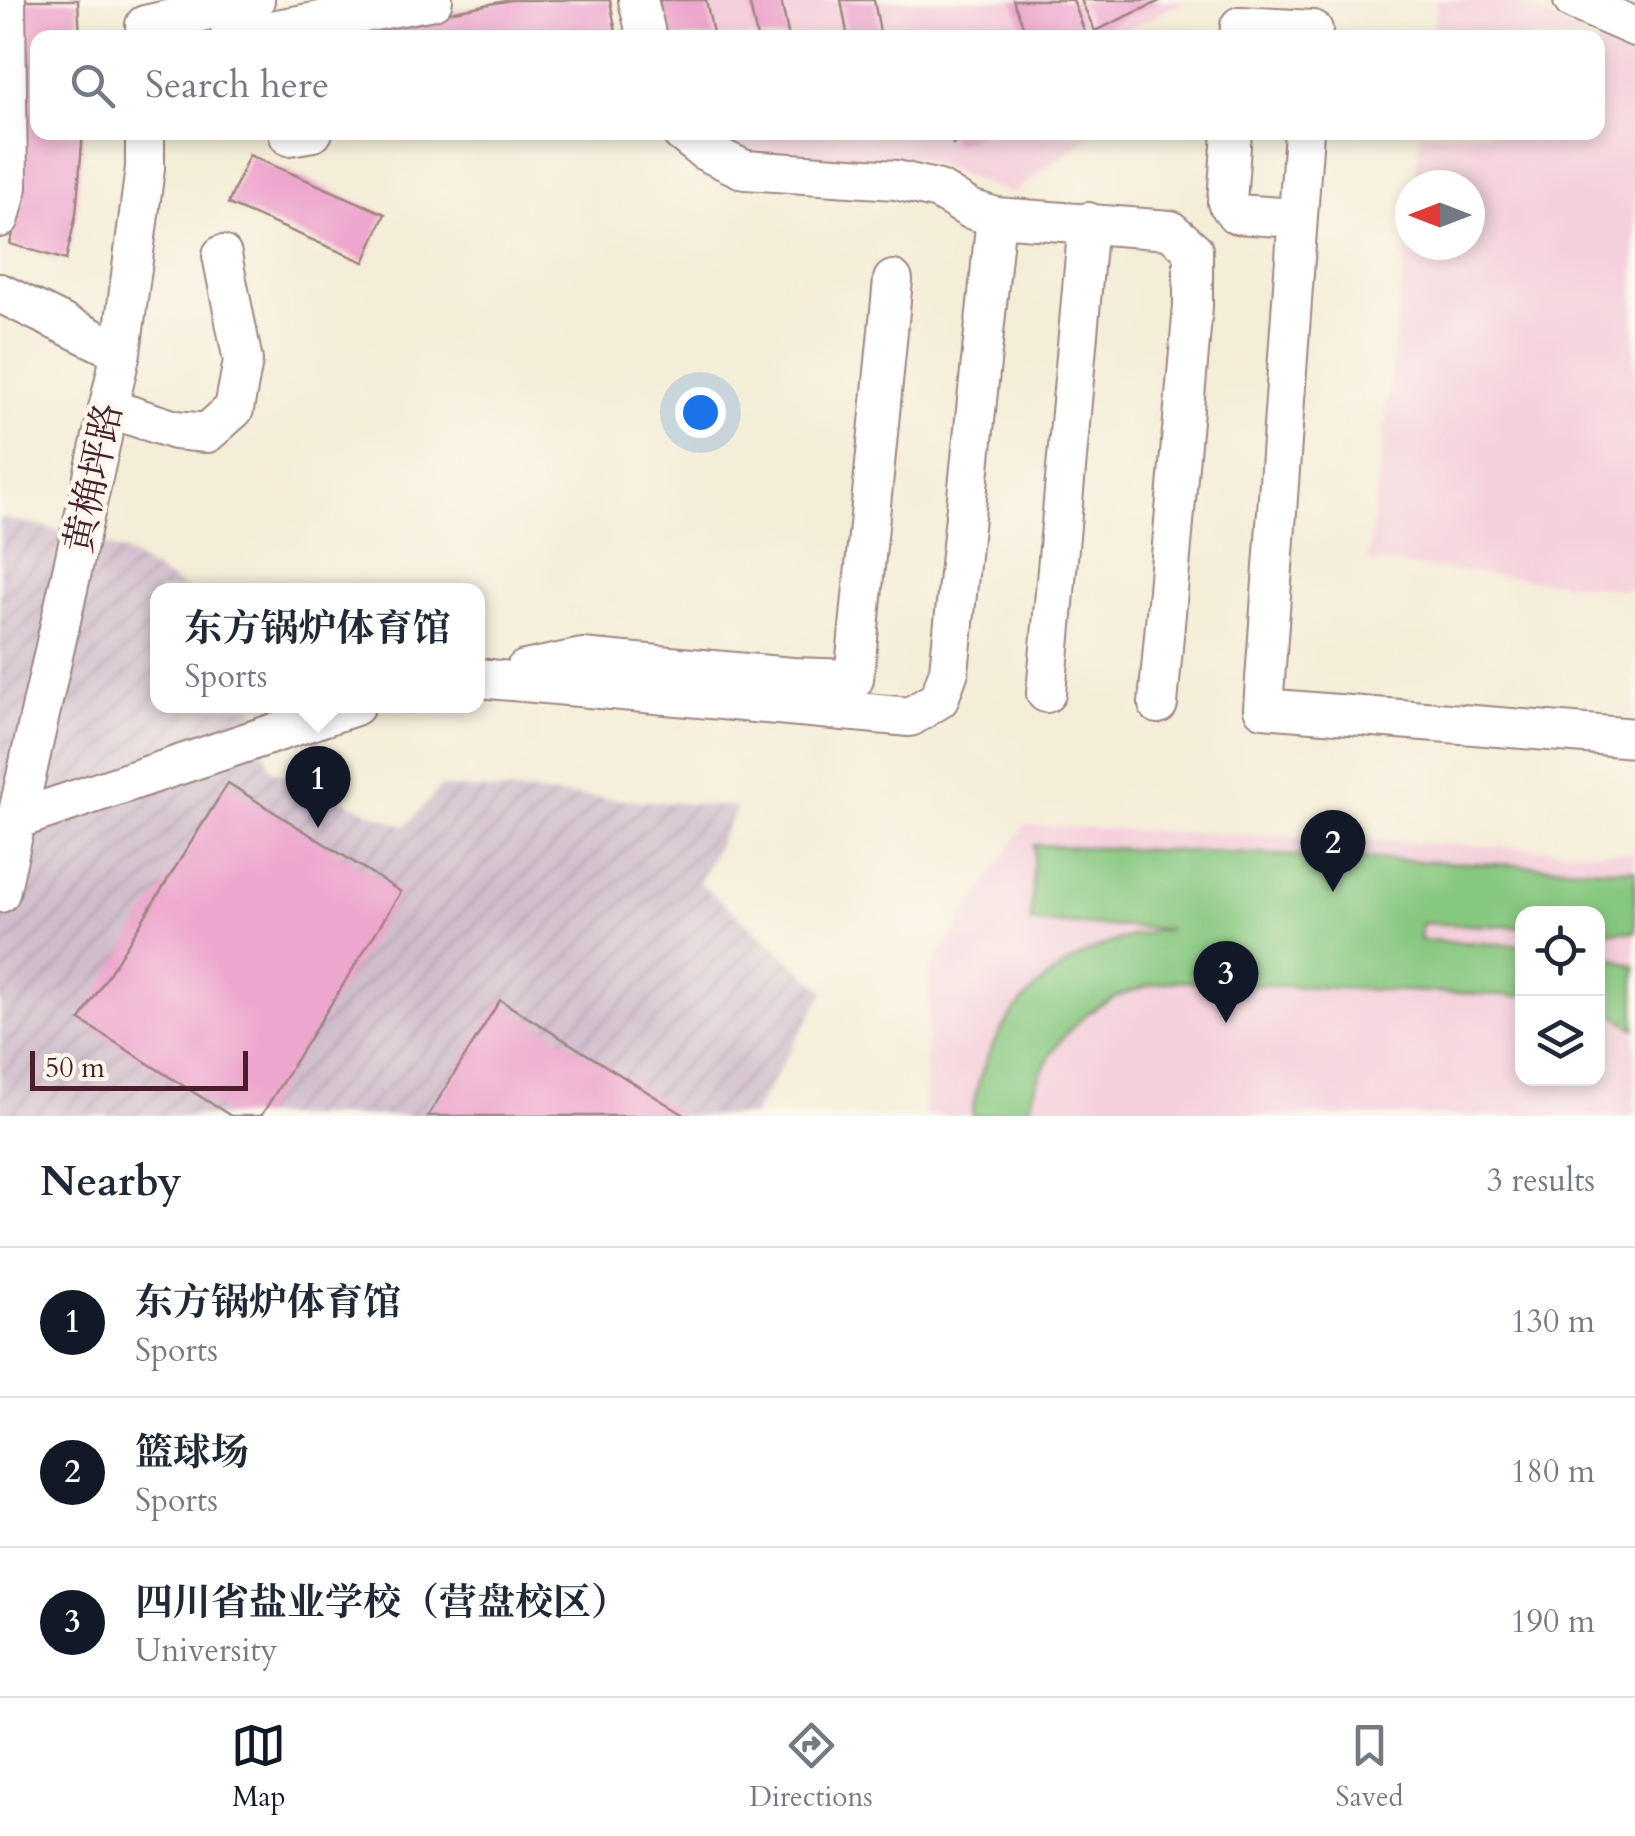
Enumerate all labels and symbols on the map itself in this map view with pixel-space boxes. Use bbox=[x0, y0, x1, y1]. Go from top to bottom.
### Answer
north arrow bbox=[1395, 170, 1485, 260]
your location bbox=[675, 387, 726, 438]
street label: 黄桷坪路 bbox=[53, 398, 135, 558]
pin: 1 bbox=[286, 746, 350, 828]
pin: 2 bbox=[1300, 810, 1366, 892]
pin: 3 bbox=[1194, 940, 1258, 1023]
scale bar bbox=[30, 1046, 248, 1090]

